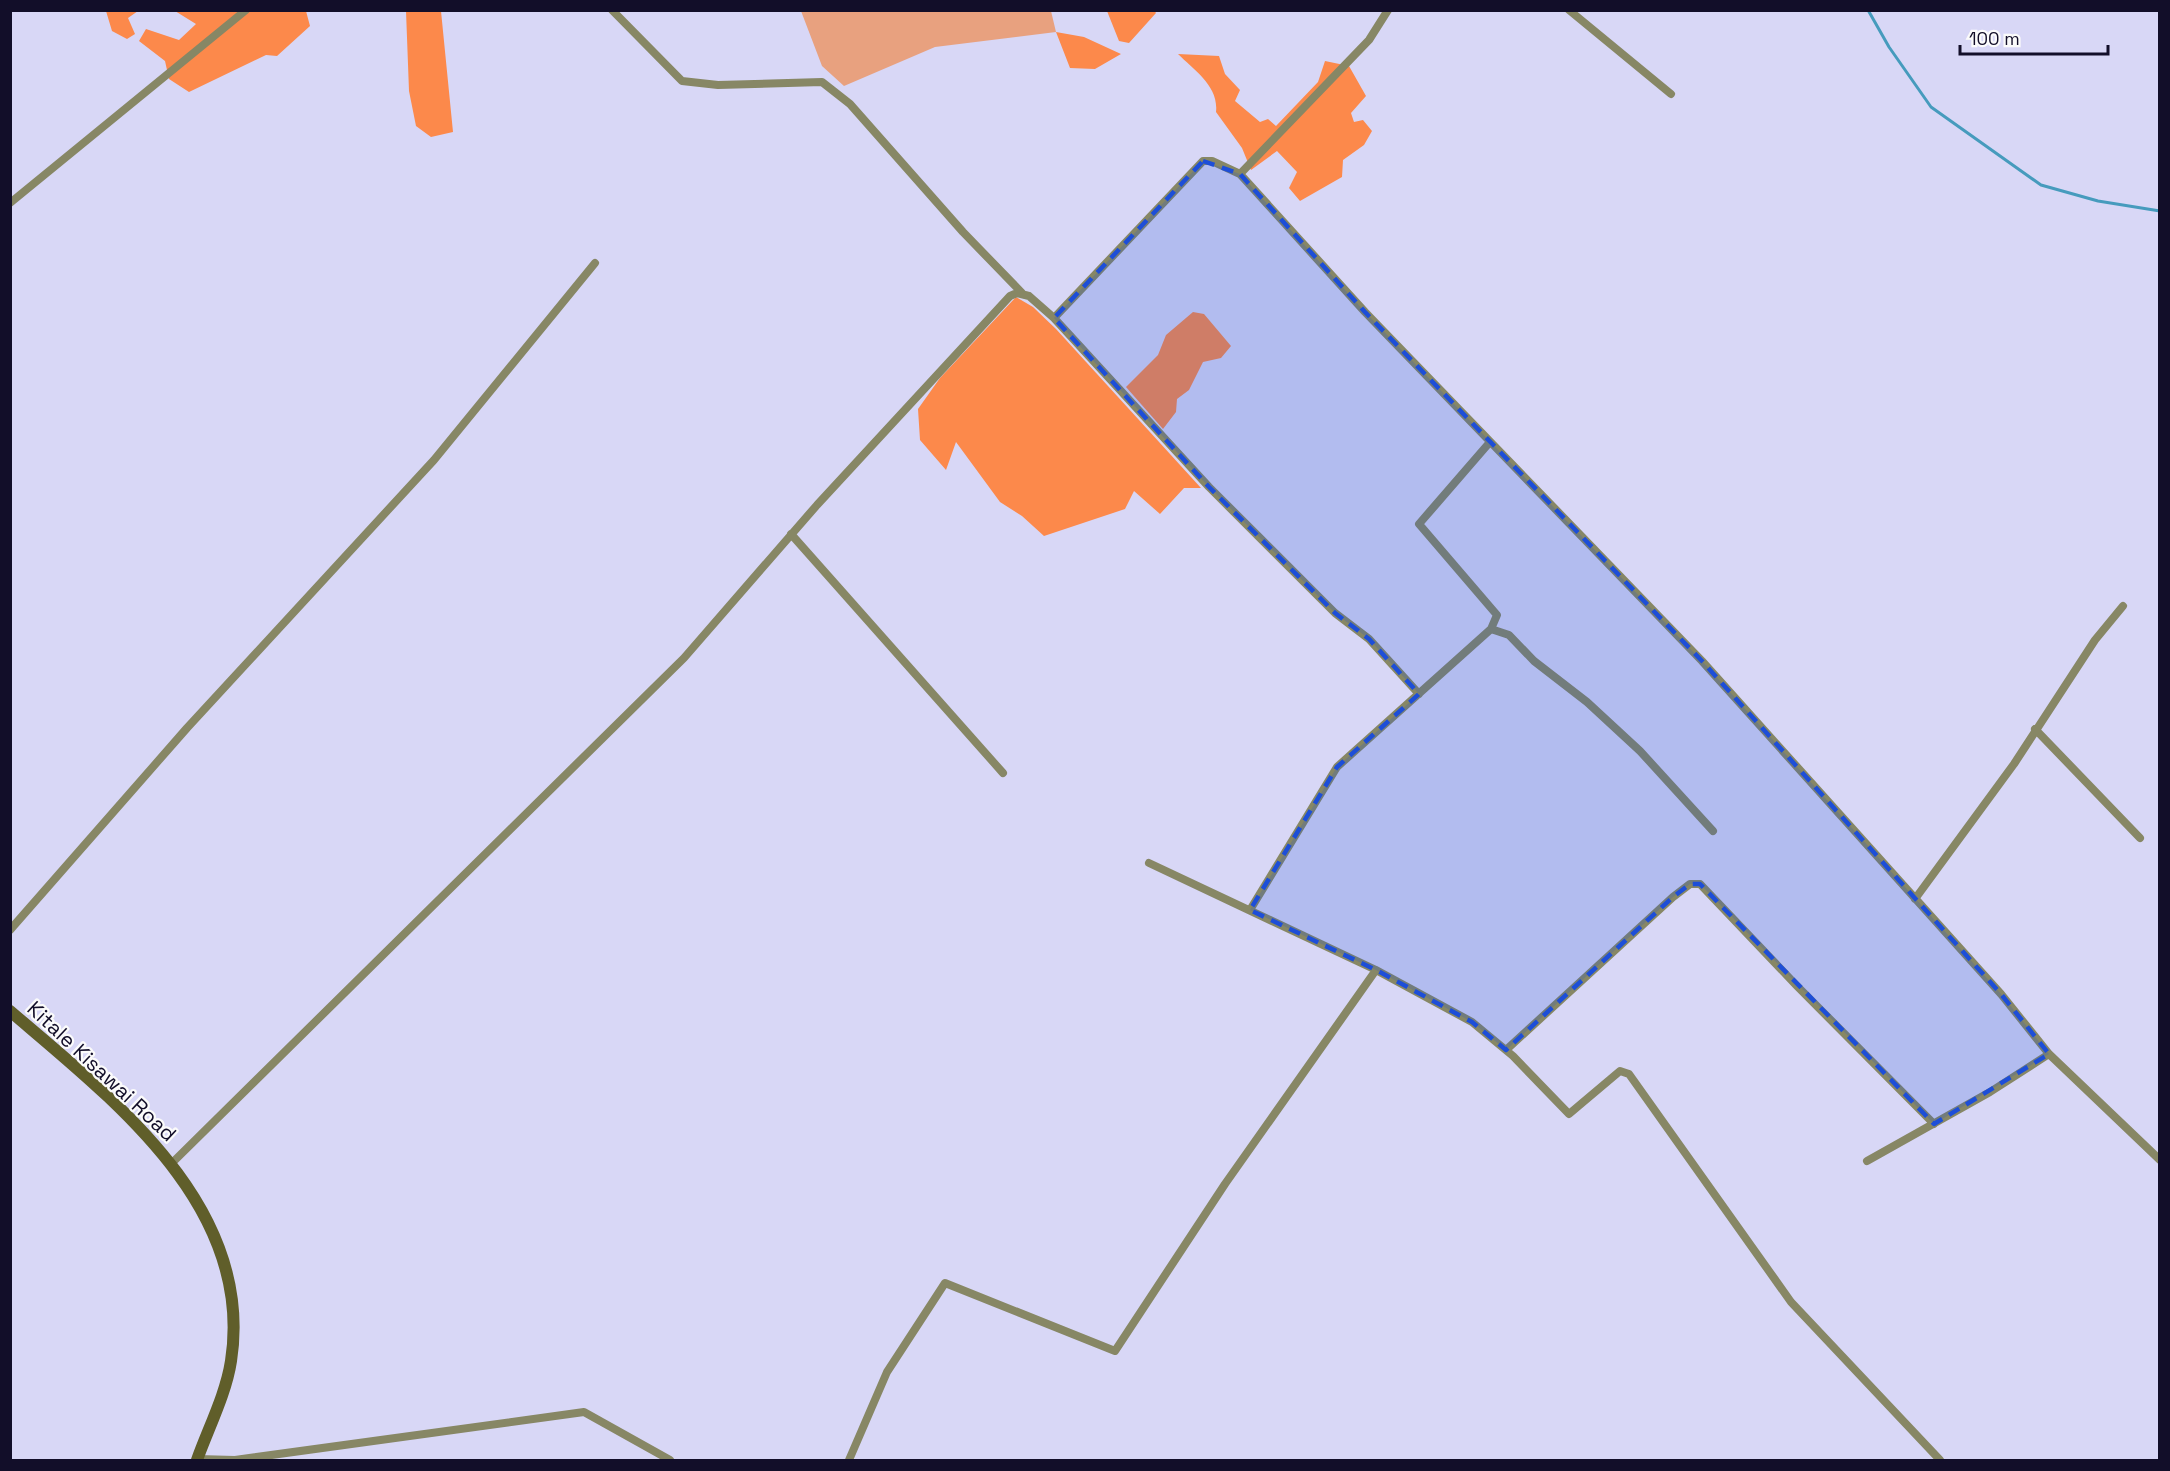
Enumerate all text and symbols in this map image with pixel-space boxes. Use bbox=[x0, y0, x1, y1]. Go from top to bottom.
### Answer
scale bar bbox=[1960, 18, 2108, 56]
text: 100 m bbox=[1969, 27, 2020, 50]
street label: Kitale Kisawai Road bbox=[22, 995, 182, 1147]

